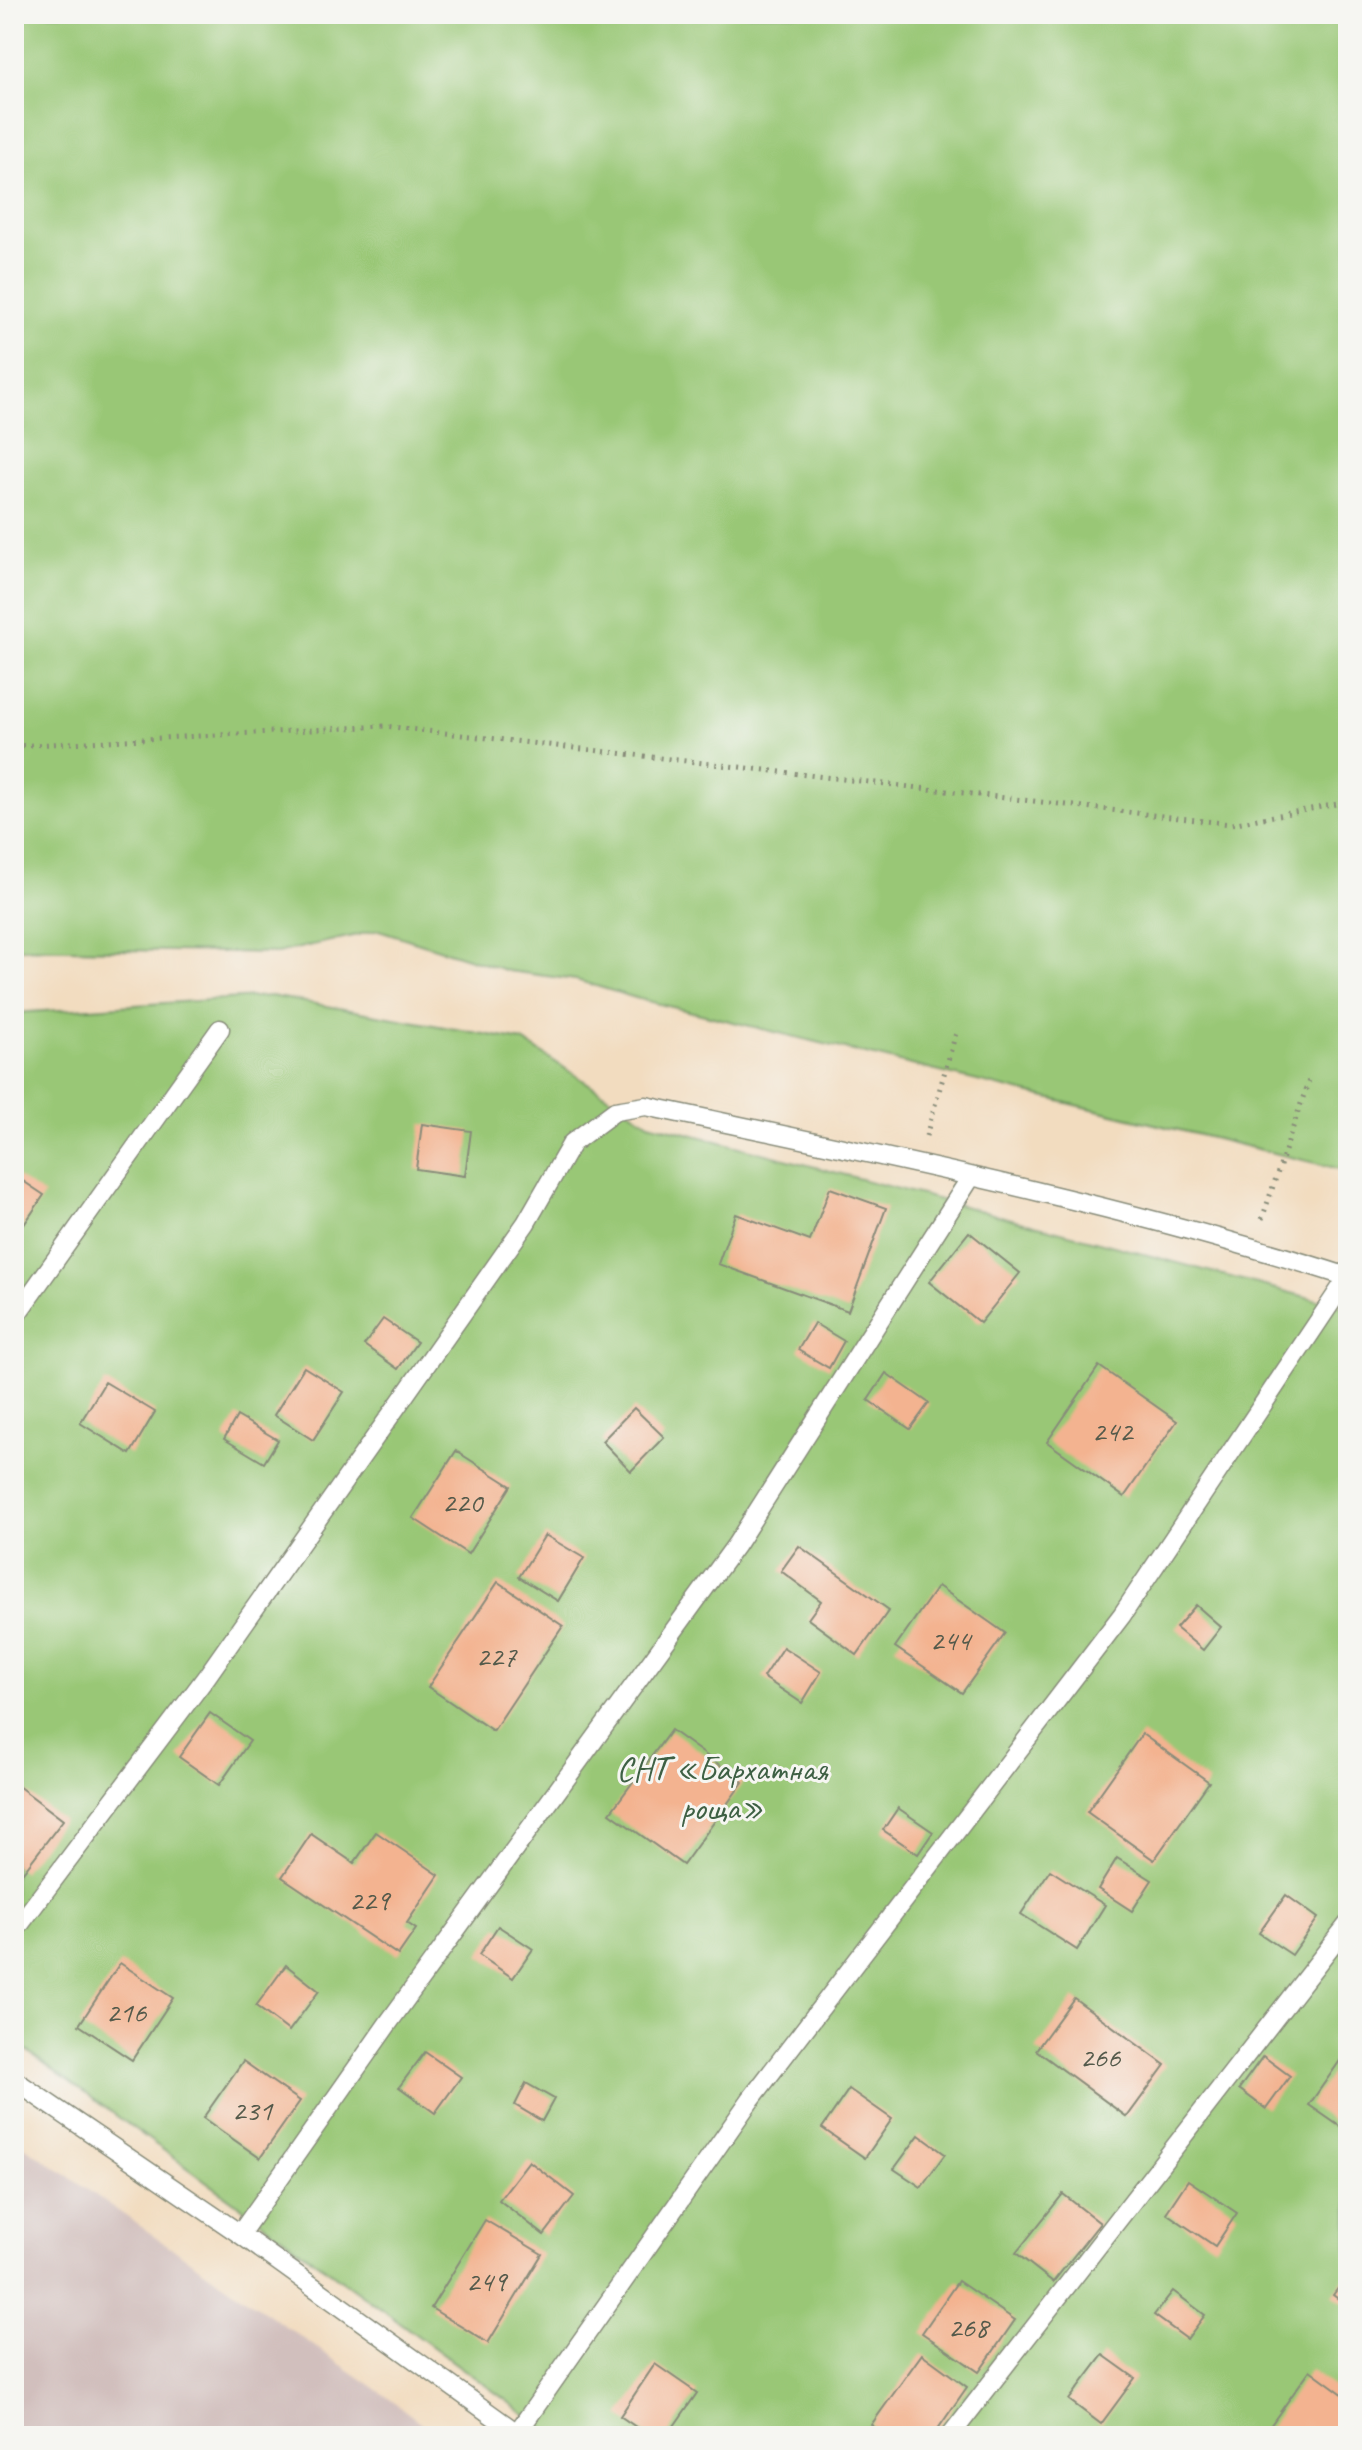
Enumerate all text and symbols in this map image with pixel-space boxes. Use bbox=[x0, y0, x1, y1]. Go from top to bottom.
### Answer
house number: 242 bbox=[1092, 1412, 1135, 1450]
house number: 220 bbox=[442, 1483, 485, 1521]
house number: 244 bbox=[930, 1621, 973, 1659]
house number: 227 bbox=[476, 1637, 518, 1675]
park label: СНТ «Бархатная роща» bbox=[617, 1747, 829, 1829]
house number: 229 bbox=[349, 1881, 392, 1919]
house number: 216 bbox=[106, 1993, 148, 2031]
house number: 266 bbox=[1080, 2038, 1122, 2076]
house number: 231 bbox=[232, 2091, 274, 2129]
house number: 249 bbox=[466, 2262, 509, 2300]
house number: 268 bbox=[948, 2308, 991, 2346]

